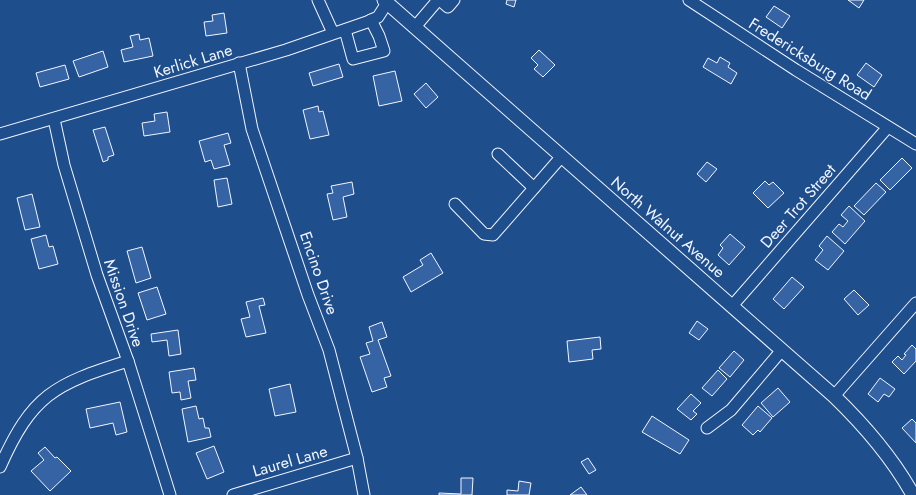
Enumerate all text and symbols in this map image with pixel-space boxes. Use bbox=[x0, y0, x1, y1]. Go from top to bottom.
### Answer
street label: Fredericksburg Road bbox=[744, 12, 876, 106]
street label: Kerlick Lane bbox=[151, 38, 235, 84]
street label: Deer Trot Street bbox=[755, 159, 841, 253]
street label: North Walnut Avenue bbox=[606, 171, 730, 283]
street label: Encino Drive bbox=[294, 228, 344, 318]
street label: Mission Drive bbox=[98, 256, 150, 350]
street label: Laurel Lane bbox=[250, 439, 330, 483]

